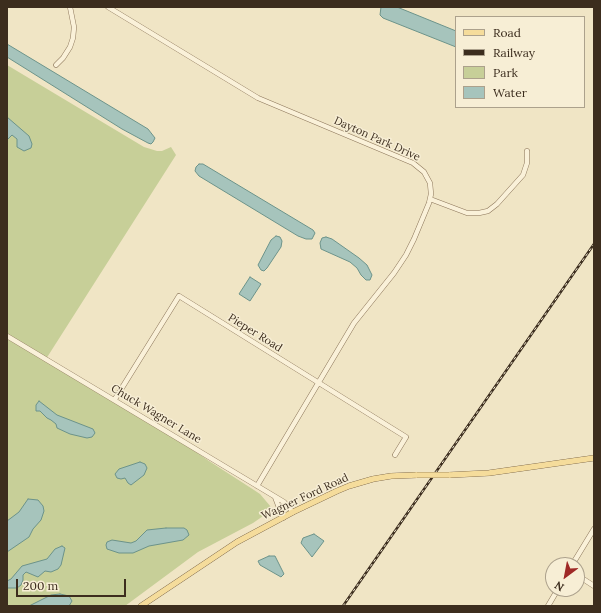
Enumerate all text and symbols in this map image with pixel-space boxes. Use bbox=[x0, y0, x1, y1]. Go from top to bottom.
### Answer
legend bbox=[455, 16, 585, 108]
text: Road bbox=[493, 25, 521, 40]
text: Railway bbox=[493, 45, 535, 60]
text: Park bbox=[493, 65, 518, 80]
text: Water bbox=[493, 85, 527, 100]
street label: Dayton Park Drive bbox=[332, 114, 422, 164]
street label: Pieper Road bbox=[225, 311, 285, 355]
street label: Chuck Wagner Lane bbox=[108, 382, 204, 446]
street label: Wagner Ford Road bbox=[259, 471, 351, 523]
north arrow bbox=[545, 557, 585, 597]
scale bar bbox=[18, 571, 128, 597]
text: 200 m bbox=[23, 578, 58, 593]
text: N bbox=[552, 578, 566, 595]

